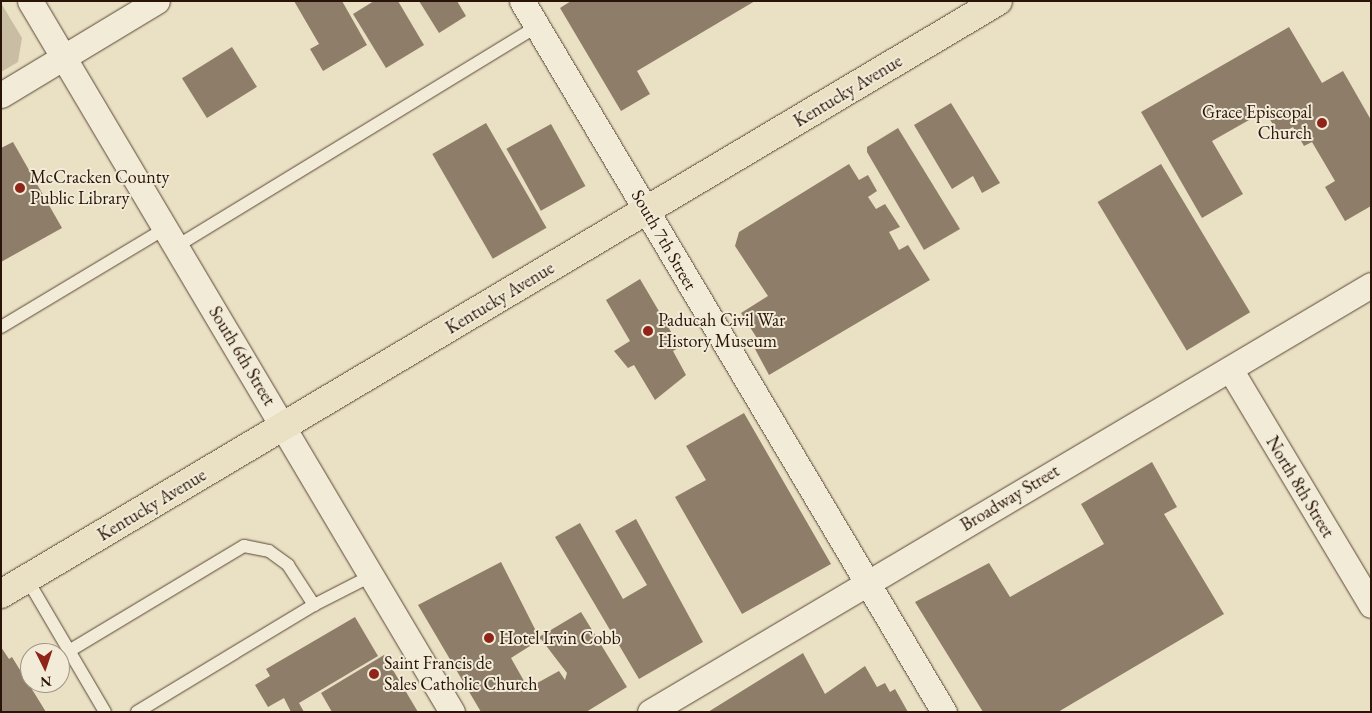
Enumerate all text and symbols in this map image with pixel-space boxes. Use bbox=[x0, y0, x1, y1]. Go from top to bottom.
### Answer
street label: Kentucky Avenue bbox=[790, 50, 906, 132]
place label: Grace Episcopal Church bbox=[1202, 102, 1312, 144]
marker: Grace Episcopal Church bbox=[1316, 117, 1328, 129]
place label: McCracken County Public Library bbox=[30, 167, 169, 210]
marker: McCracken County Public Library bbox=[14, 182, 26, 194]
street label: South 7th Street bbox=[627, 186, 701, 294]
street label: Kentucky Avenue bbox=[442, 257, 558, 339]
street label: South 6th Street bbox=[204, 302, 280, 410]
place label: Paducah Civil War History Museum bbox=[658, 310, 785, 352]
marker: Paducah Civil War History Museum bbox=[642, 325, 654, 337]
street label: North 8th Street bbox=[1261, 432, 1339, 542]
street label: Broadway Street bbox=[957, 460, 1063, 536]
street label: Kentucky Avenue bbox=[94, 464, 210, 546]
place label: Hotel Irvin Cobb bbox=[499, 627, 621, 649]
marker: Hotel Irvin Cobb bbox=[483, 632, 495, 644]
north arrow bbox=[20, 643, 70, 693]
place label: Saint Francis de Sales Catholic Church bbox=[384, 653, 538, 696]
marker: Saint Francis de Sales Catholic Church bbox=[368, 668, 380, 680]
text: N bbox=[40, 673, 52, 691]

